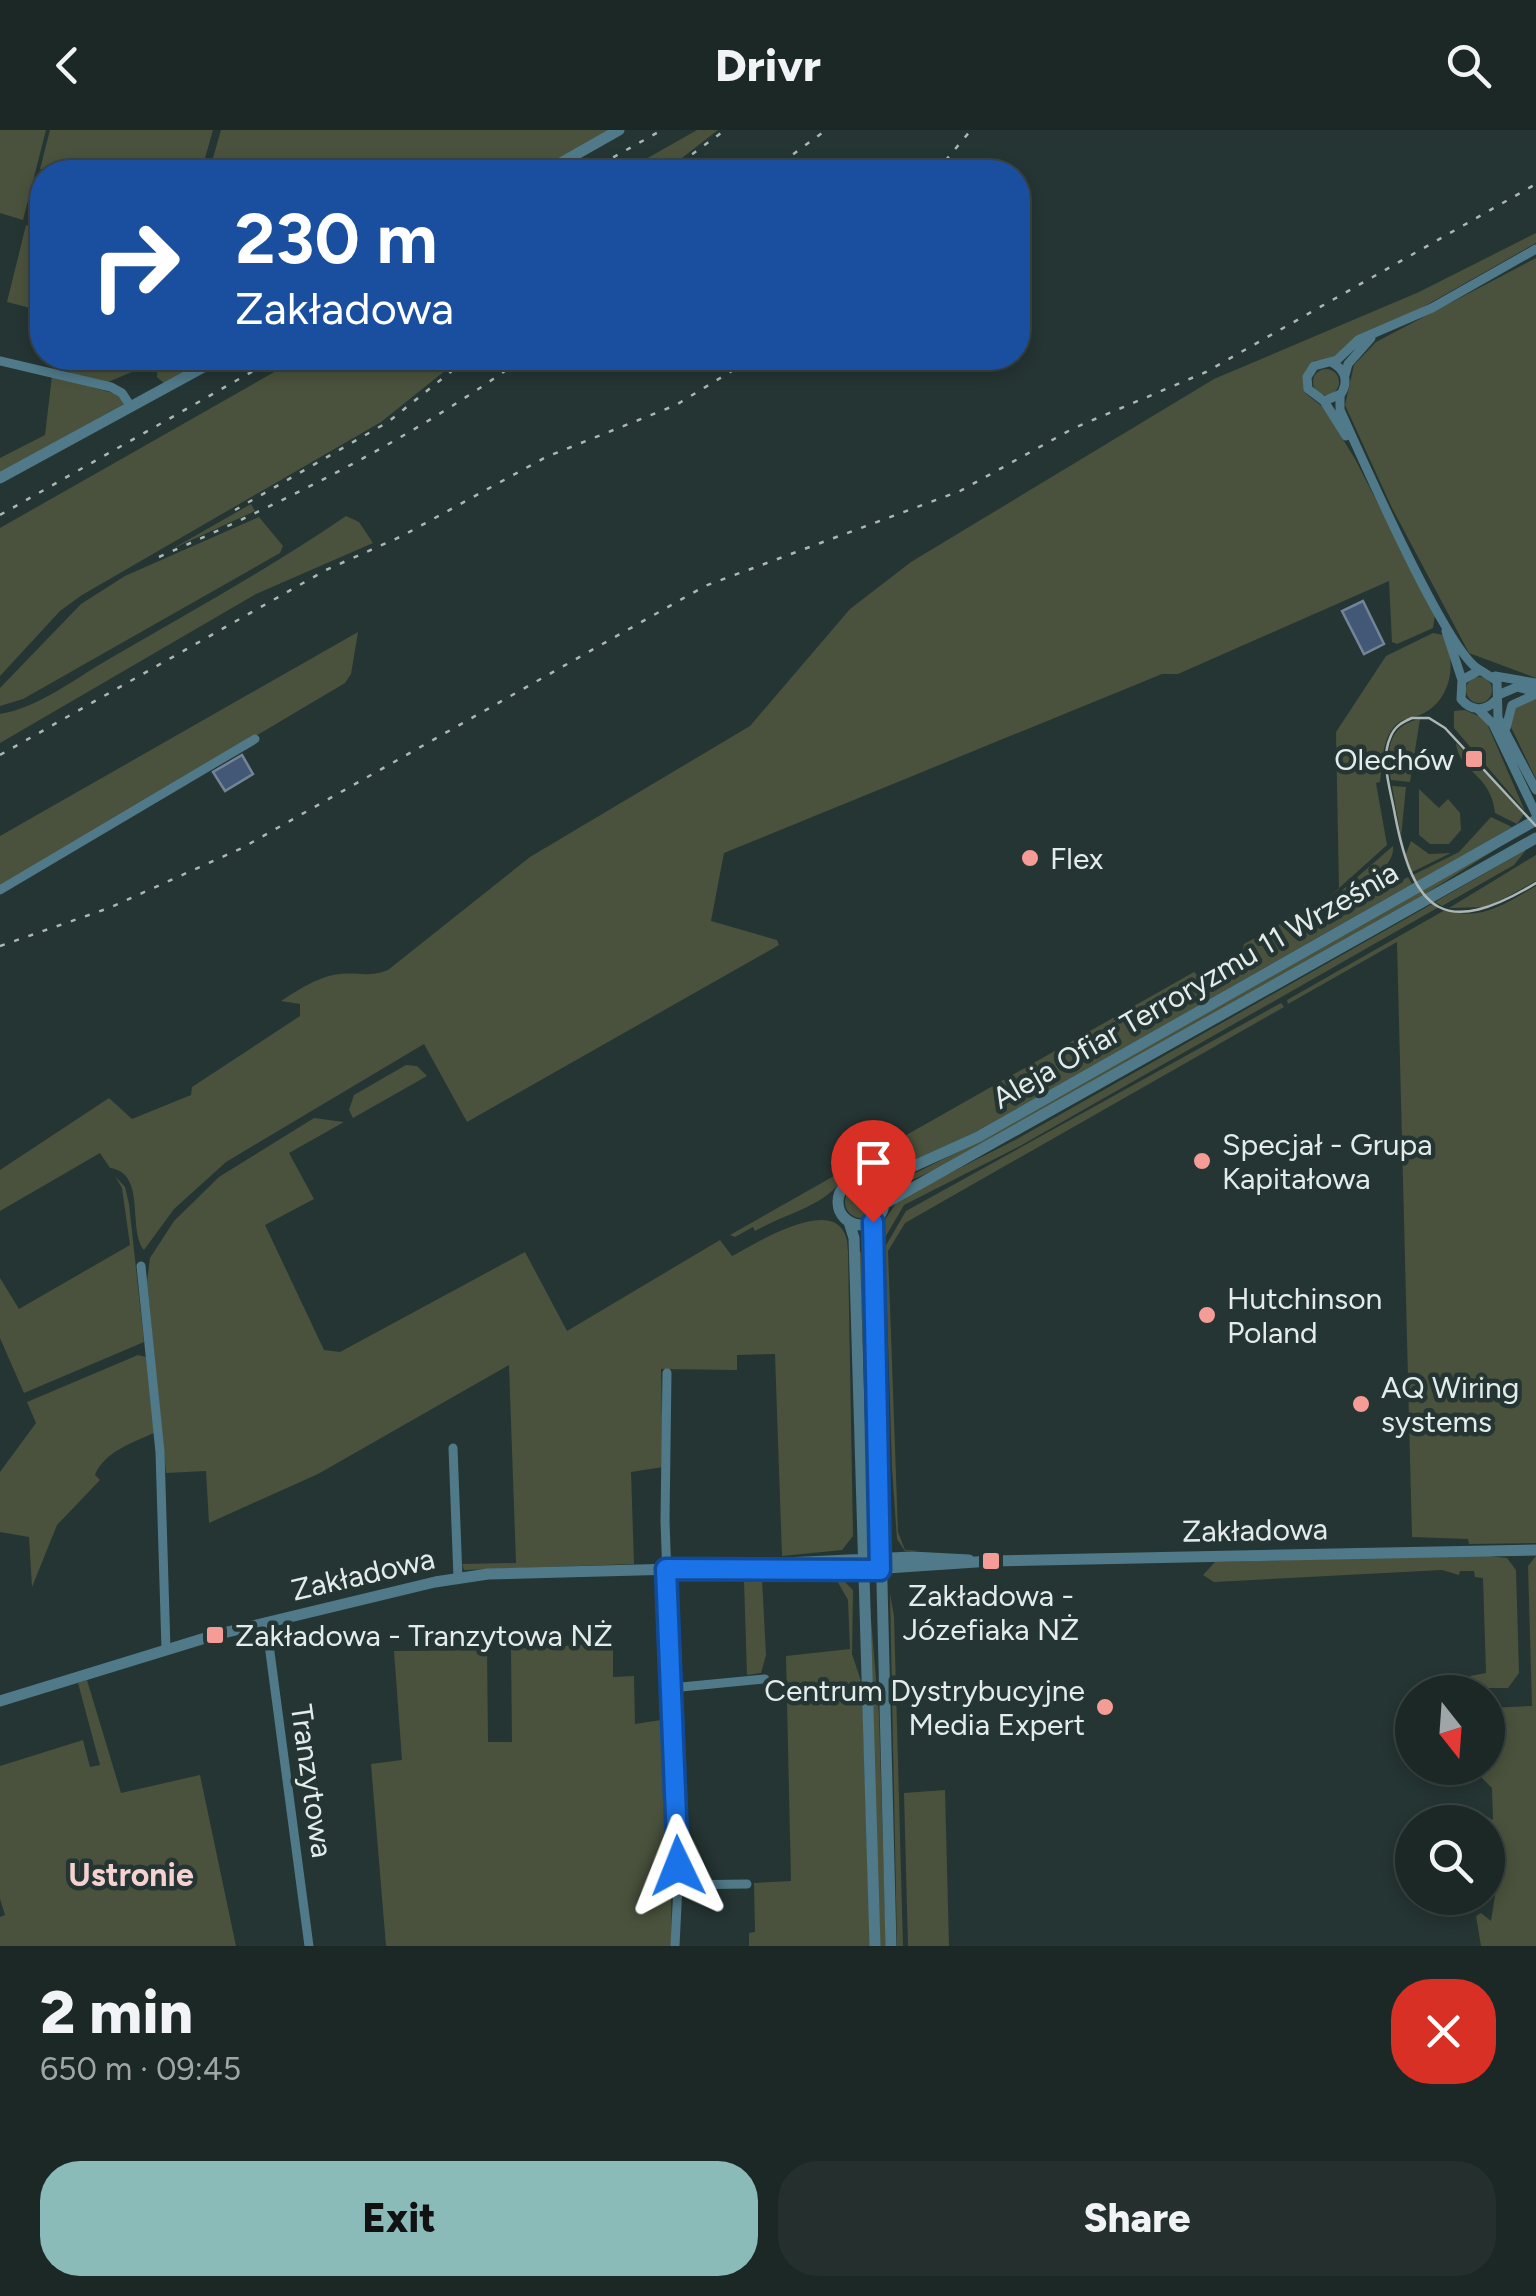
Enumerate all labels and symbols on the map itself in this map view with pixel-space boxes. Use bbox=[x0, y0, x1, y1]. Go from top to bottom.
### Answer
place label: Olechów bbox=[1334, 741, 1454, 778]
marker: Olechów bbox=[1463, 748, 1485, 770]
place label: Flex bbox=[1050, 840, 1103, 877]
marker: Flex bbox=[1019, 847, 1041, 869]
street label: Aleja Ofiar Terroryzmu 11 Września bbox=[985, 853, 1405, 1117]
pin bbox=[831, 1120, 916, 1223]
place label: Specjał - Grupa Kapitałowa bbox=[1222, 1126, 1433, 1197]
marker: Specjał - Grupa Kapitałowa bbox=[1191, 1150, 1213, 1172]
place label: Hutchinson Poland bbox=[1227, 1280, 1382, 1351]
marker: Hutchinson Poland bbox=[1196, 1304, 1218, 1326]
place label: AQ Wiring systems bbox=[1381, 1369, 1519, 1440]
marker: AQ Wiring systems bbox=[1350, 1393, 1372, 1415]
street label: Zakładowa bbox=[1182, 1510, 1328, 1550]
street label: Zakładowa bbox=[288, 1540, 438, 1608]
marker: Zakładowa - Józefiaka NŻ bbox=[980, 1550, 1002, 1572]
place label: Zakładowa - Józefiaka NŻ bbox=[903, 1577, 1079, 1648]
place label: Zakładowa - Tranzytowa NŻ bbox=[235, 1617, 613, 1654]
marker: Zakładowa - Tranzytowa NŻ bbox=[204, 1624, 226, 1646]
place label: Centrum Dystrybucyjne Media Expert bbox=[764, 1672, 1085, 1743]
north arrow bbox=[1395, 1675, 1505, 1785]
marker: Centrum Dystrybucyjne Media Expert bbox=[1094, 1696, 1116, 1718]
street label: Tranzytowa bbox=[283, 1702, 341, 1860]
position arrow bbox=[626, 1814, 730, 1918]
district label: Ustronie bbox=[68, 1856, 194, 1894]

